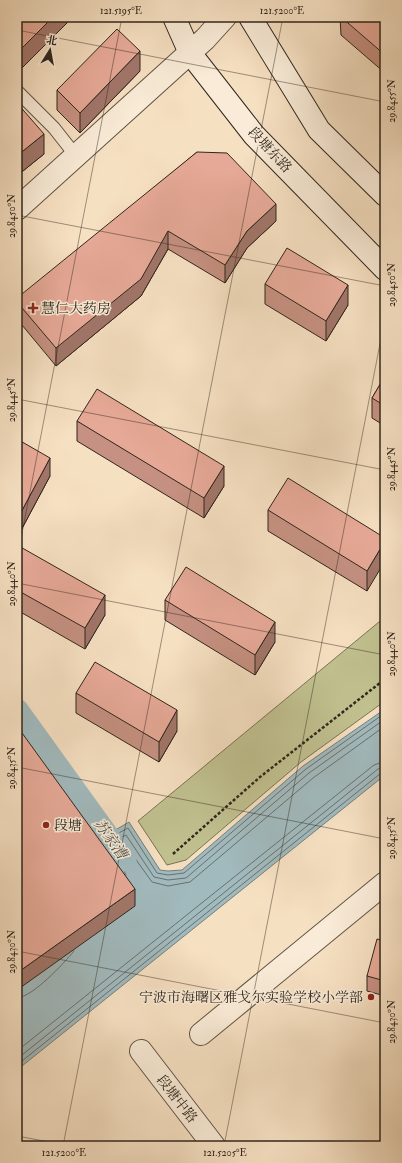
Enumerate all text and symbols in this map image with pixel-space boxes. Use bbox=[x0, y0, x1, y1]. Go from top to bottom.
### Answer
text: 121.5195°E bbox=[100, 5, 142, 17]
text: 121.5200°E bbox=[260, 5, 304, 17]
north arrow bbox=[30, 30, 70, 70]
text: 北 bbox=[45, 33, 58, 48]
text: 29.8455°N bbox=[386, 79, 398, 123]
street label: 段塘东路 bbox=[245, 124, 295, 176]
text: 29.8450°N bbox=[6, 194, 18, 238]
text: 29.8450°N bbox=[386, 263, 398, 307]
place label: 慧仁大药房 bbox=[41, 300, 111, 317]
marker: 慧仁大药房 bbox=[28, 303, 38, 313]
text: 29.8445°N bbox=[6, 378, 18, 422]
text: 29.8445°N bbox=[386, 447, 398, 491]
text: 29.8440°N bbox=[6, 561, 18, 607]
text: 29.8440°N bbox=[386, 631, 398, 677]
text: 29.8435°N bbox=[6, 746, 18, 789]
water label: 苏家漕 bbox=[89, 815, 133, 865]
text: 29.8435°N bbox=[386, 816, 398, 859]
place label: 段塘 bbox=[54, 817, 82, 834]
marker: 段塘 bbox=[41, 820, 51, 830]
text: 29.8430°N bbox=[6, 930, 18, 974]
place label: 宁波市海曙区雅戈尔实验学校小学部 bbox=[139, 989, 363, 1006]
marker: 宁波市海曙区雅戈尔实验学校小学部 bbox=[366, 992, 376, 1002]
text: 29.8430°N bbox=[386, 1000, 398, 1044]
street label: 段塘中路 bbox=[153, 1072, 201, 1126]
text: 121.5200°E bbox=[42, 1147, 86, 1159]
text: 121.5205°E bbox=[203, 1147, 247, 1159]

